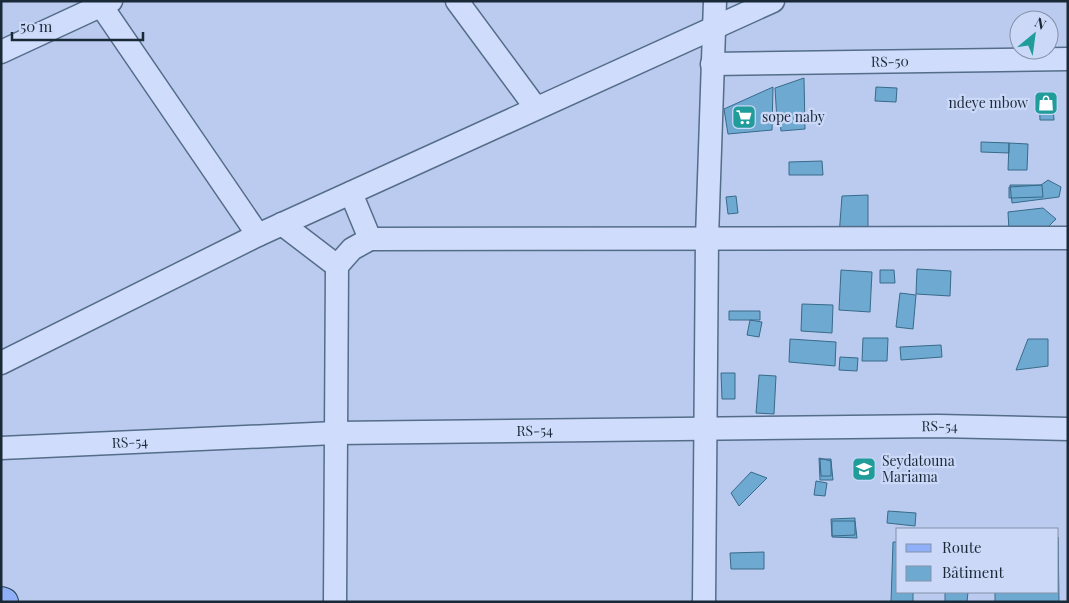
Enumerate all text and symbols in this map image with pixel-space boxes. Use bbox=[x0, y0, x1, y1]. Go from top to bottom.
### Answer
scale bar bbox=[12, 10, 144, 42]
north arrow bbox=[1009, 10, 1059, 60]
text: N bbox=[1032, 12, 1050, 34]
text: 50 m bbox=[20, 16, 53, 36]
street label: RS-50 bbox=[871, 51, 909, 71]
shop icon: ndeye mbow bbox=[1033, 90, 1059, 116]
place label: ndeye mbow bbox=[948, 93, 1028, 112]
supermarket icon: sope naby bbox=[731, 104, 757, 130]
place label: sope naby bbox=[762, 107, 825, 126]
street label: RS-54 bbox=[921, 416, 958, 435]
street label: RS-54 bbox=[516, 420, 553, 440]
street label: RS-54 bbox=[111, 431, 149, 452]
place label: Seydatouna Mariama bbox=[882, 451, 955, 486]
school or university icon: Seydatouna Mariama bbox=[851, 456, 877, 482]
legend bbox=[896, 528, 1059, 593]
text: Route bbox=[942, 537, 982, 557]
text: Bâtiment bbox=[942, 562, 1004, 582]

